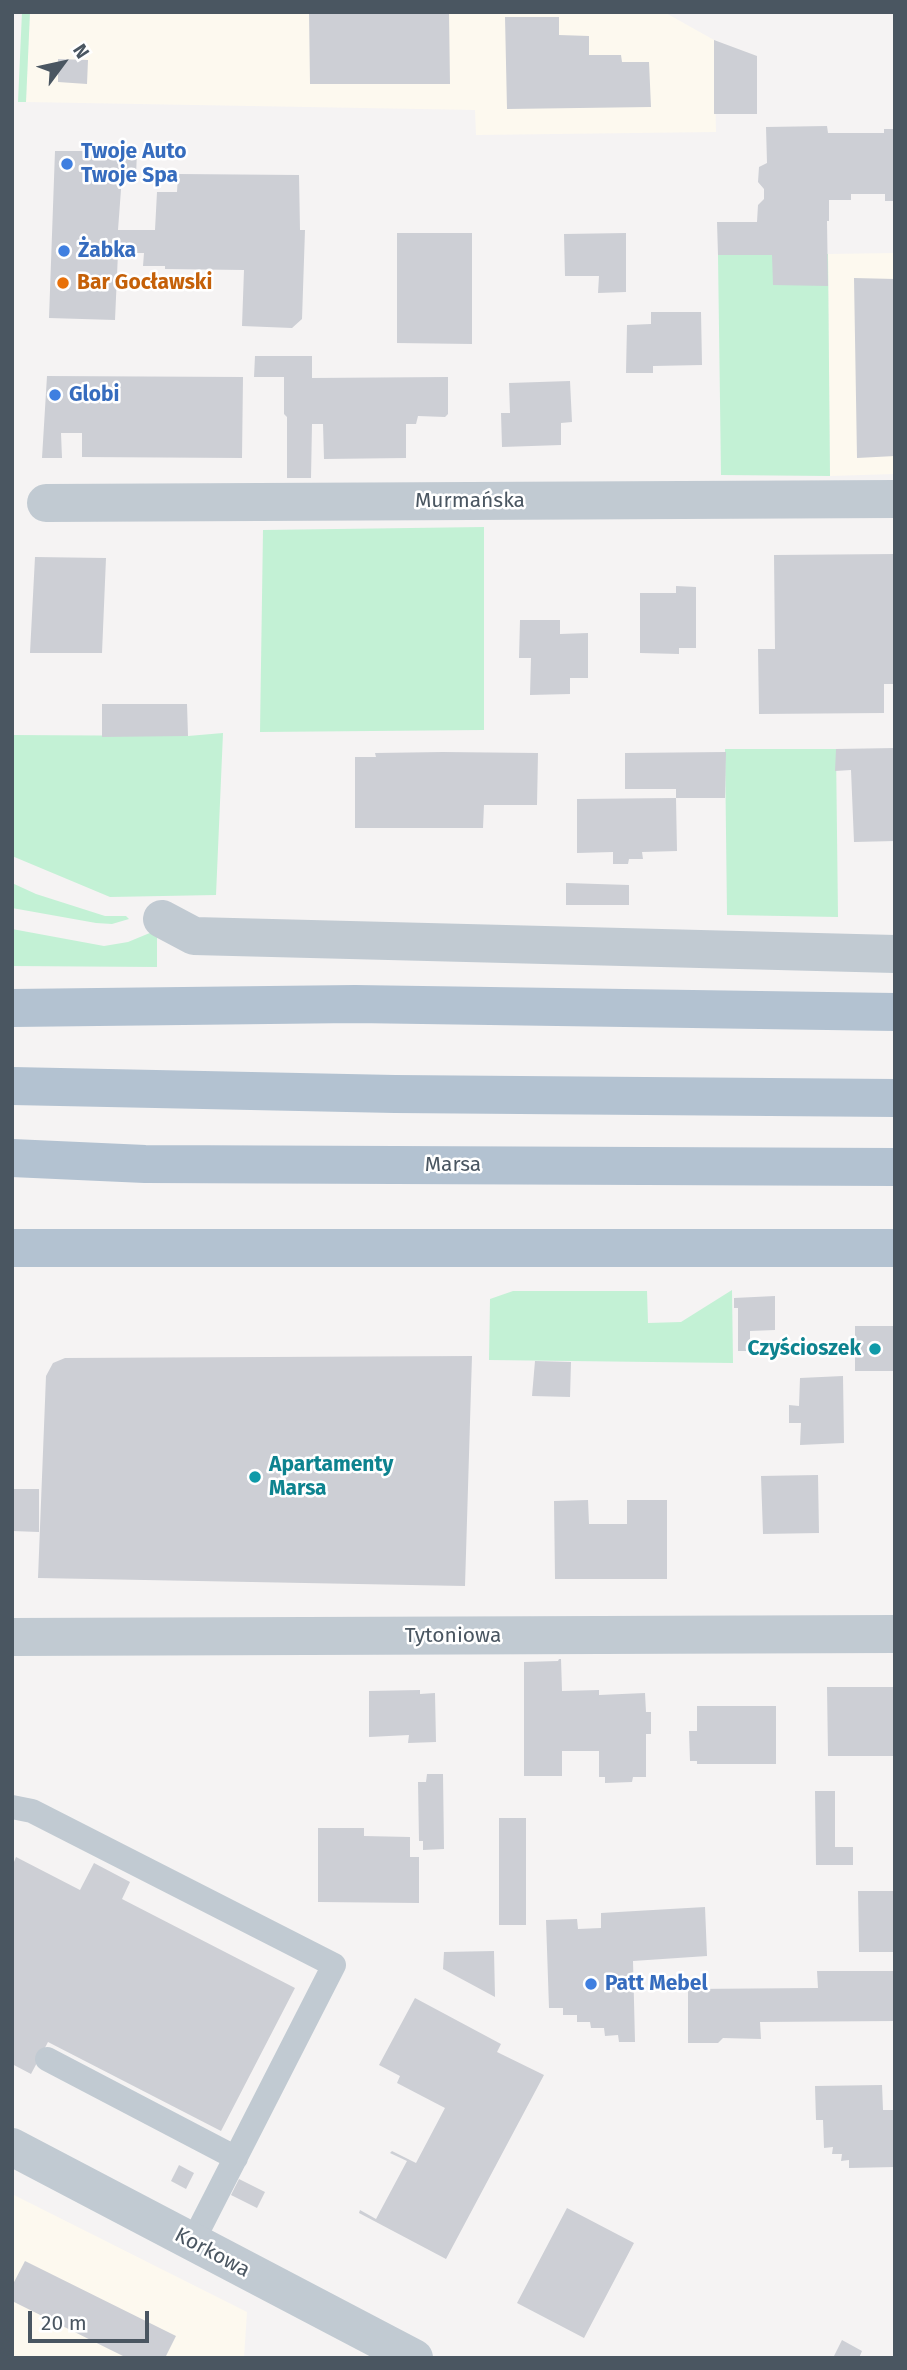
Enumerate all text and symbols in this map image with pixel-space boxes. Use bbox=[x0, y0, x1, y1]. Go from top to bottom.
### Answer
north arrow bbox=[28, 28, 98, 98]
text: N bbox=[68, 40, 94, 63]
place label: Twoje Auto Twoje Spa bbox=[81, 139, 187, 189]
marker: Twoje Auto Twoje Spa bbox=[59, 156, 75, 172]
place label: Żabka bbox=[78, 238, 136, 264]
marker: Żabka bbox=[56, 243, 72, 259]
place label: Bar Gocławski bbox=[77, 270, 212, 296]
marker: Bar Gocławski bbox=[55, 275, 71, 291]
place label: Globi bbox=[69, 382, 119, 408]
marker: Globi bbox=[47, 387, 63, 403]
street label: Murmańska bbox=[415, 488, 525, 514]
street label: Marsa bbox=[425, 1152, 481, 1178]
place label: Czyścioszek bbox=[748, 1336, 861, 1362]
marker: Czyścioszek bbox=[867, 1341, 883, 1357]
place label: Apartamenty Marsa bbox=[269, 1452, 393, 1502]
marker: Apartamenty Marsa bbox=[247, 1469, 263, 1485]
street label: Tytoniowa bbox=[405, 1623, 501, 1649]
place label: Patt Mebel bbox=[605, 1971, 708, 1997]
marker: Patt Mebel bbox=[583, 1976, 599, 1992]
street label: Korkowa bbox=[170, 2223, 254, 2283]
scale bar bbox=[32, 2296, 152, 2340]
text: 20 m bbox=[41, 2310, 87, 2336]

